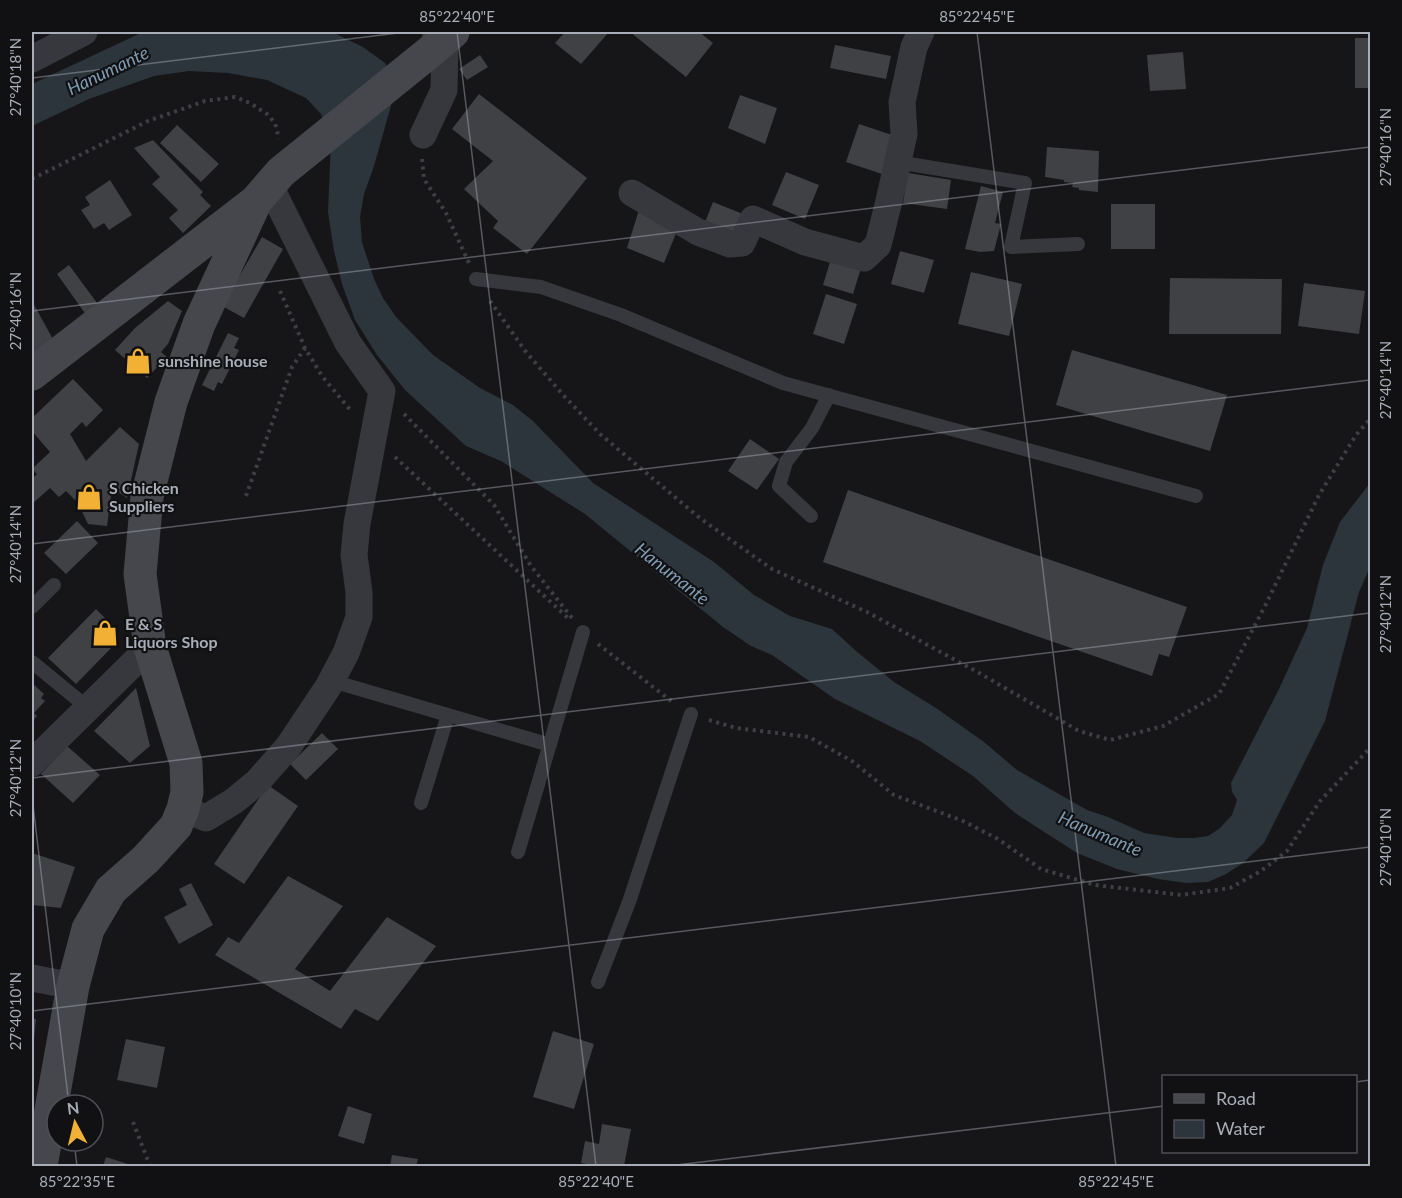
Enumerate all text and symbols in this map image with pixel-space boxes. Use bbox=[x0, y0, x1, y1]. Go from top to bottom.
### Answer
text: 85°22'40"E bbox=[419, 7, 495, 25]
text: 85°22'45"E bbox=[939, 7, 1015, 25]
text: 27°40'18"N bbox=[6, 38, 24, 116]
water label: Hanumante bbox=[63, 41, 152, 99]
text: 27°40'16"N bbox=[1376, 108, 1394, 186]
text: 27°40'16"N bbox=[6, 272, 24, 350]
text: 27°40'14"N bbox=[1376, 341, 1394, 419]
shop icon: sunshine house bbox=[123, 346, 153, 376]
place label: sunshine house bbox=[158, 351, 268, 370]
place label: S Chicken Suppliers bbox=[109, 478, 179, 515]
shop icon: S Chicken Suppliers bbox=[74, 482, 104, 512]
text: 27°40'14"N bbox=[6, 505, 24, 583]
water label: Hanumante bbox=[631, 537, 714, 609]
text: 27°40'12"N bbox=[1376, 575, 1394, 653]
place label: E & S Liquors Shop bbox=[125, 614, 218, 651]
shop icon: E & S Liquors Shop bbox=[90, 618, 120, 648]
text: 27°40'12"N bbox=[6, 739, 24, 817]
water label: Hanumante bbox=[1055, 806, 1145, 860]
text: 27°40'10"N bbox=[1376, 808, 1394, 886]
text: 27°40'10"N bbox=[6, 972, 24, 1050]
legend bbox=[1162, 1075, 1357, 1153]
text: Road bbox=[1216, 1087, 1256, 1109]
north arrow bbox=[45, 1093, 105, 1153]
text: N bbox=[66, 1097, 80, 1118]
text: Water bbox=[1216, 1117, 1265, 1139]
text: 85°22'35"E bbox=[39, 1172, 115, 1190]
text: 85°22'40"E bbox=[558, 1172, 634, 1190]
text: 85°22'45"E bbox=[1078, 1172, 1154, 1190]

